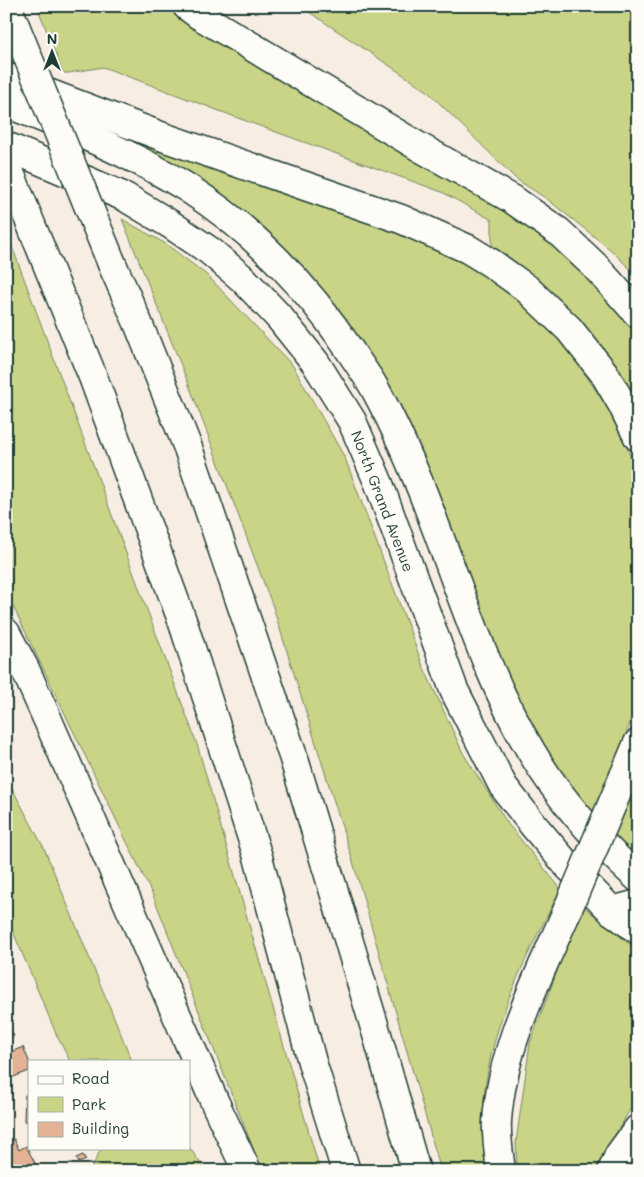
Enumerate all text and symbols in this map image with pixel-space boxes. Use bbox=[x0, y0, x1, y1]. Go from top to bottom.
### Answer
north arrow bbox=[28, 28, 78, 78]
text: N bbox=[47, 29, 57, 48]
street label: North Grand Avenue bbox=[347, 427, 419, 575]
legend bbox=[28, 1060, 190, 1150]
text: Road bbox=[72, 1068, 109, 1088]
text: Park bbox=[72, 1094, 106, 1114]
text: Building bbox=[72, 1118, 129, 1138]

